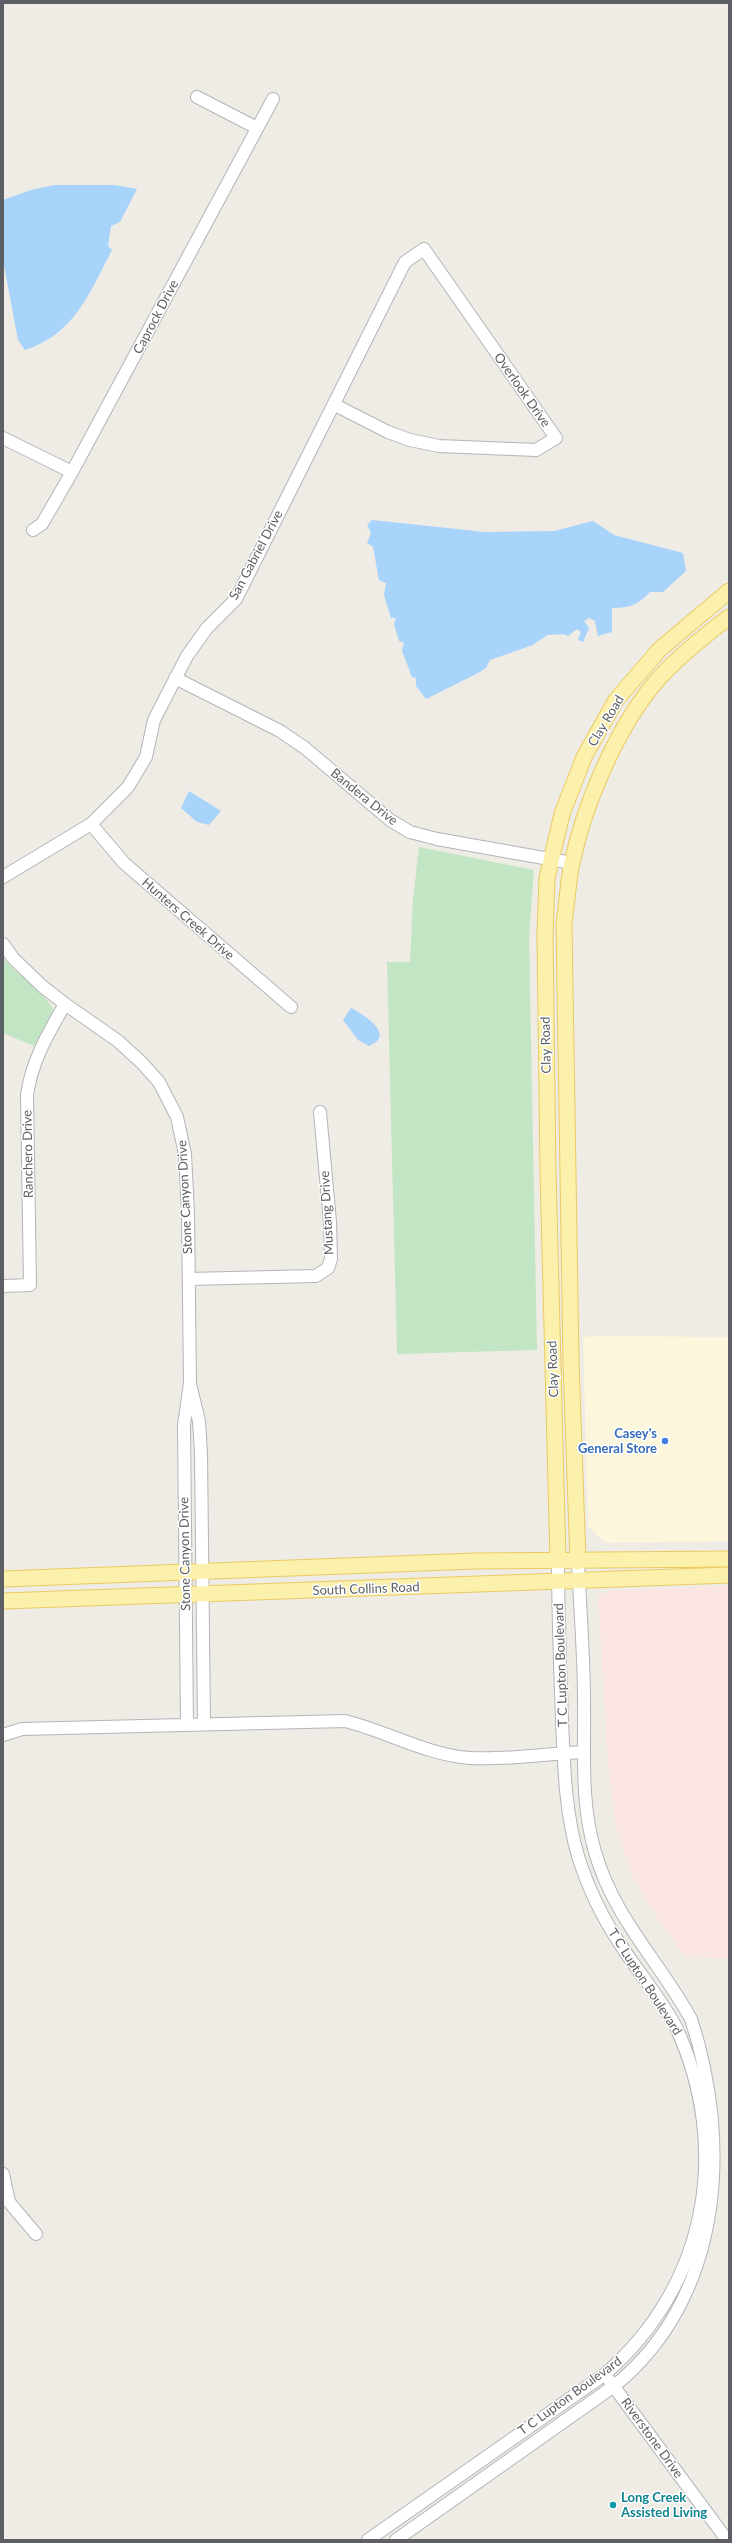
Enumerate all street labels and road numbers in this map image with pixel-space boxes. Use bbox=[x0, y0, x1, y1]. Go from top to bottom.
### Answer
street label: Caprock Drive bbox=[130, 277, 182, 357]
street label: Overlook Drive bbox=[491, 350, 553, 430]
street label: San Gabriel Drive bbox=[226, 507, 286, 603]
street label: Clay Road bbox=[585, 693, 627, 749]
street label: Bandera Drive bbox=[327, 765, 401, 829]
street label: Hunters Creek Drive bbox=[139, 875, 237, 963]
street label: Clay Road bbox=[538, 1016, 554, 1074]
street label: Ranchero Drive bbox=[19, 1110, 37, 1198]
street label: Stone Canyon Drive bbox=[174, 1140, 196, 1254]
street label: Mustang Drive bbox=[317, 1171, 337, 1255]
street label: Clay Road bbox=[544, 1340, 562, 1398]
street label: Stone Canyon Drive bbox=[176, 1497, 194, 1611]
street label: South Collins Road bbox=[312, 1579, 420, 1599]
street label: T C Lupton Boulevard bbox=[551, 1603, 571, 1727]
street label: T C Lupton Boulevard bbox=[605, 1926, 685, 2038]
street label: T C Lupton Boulevard bbox=[515, 2353, 625, 2439]
street label: Riverstone Drive bbox=[618, 2395, 686, 2481]

